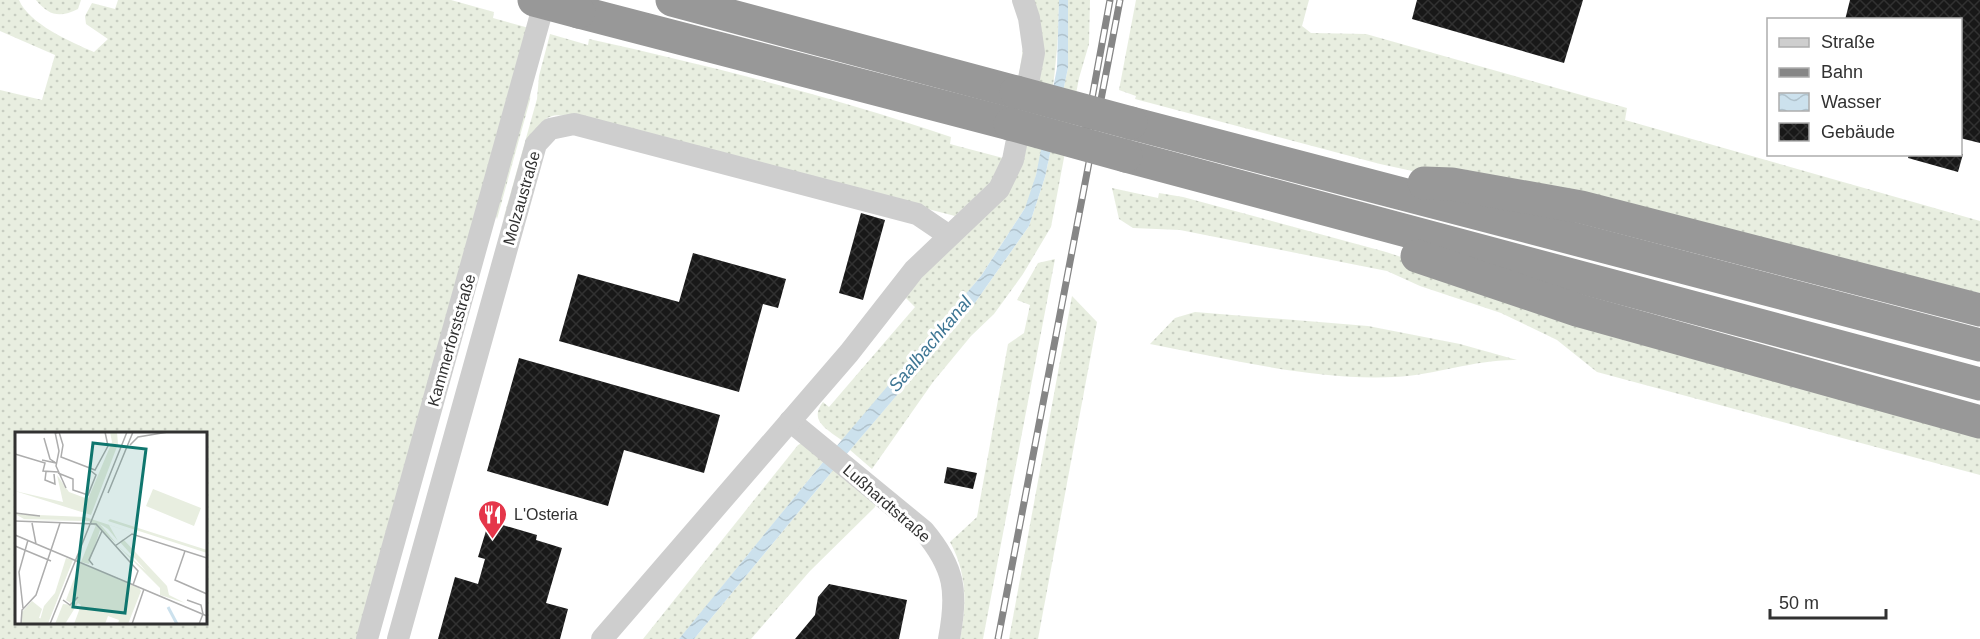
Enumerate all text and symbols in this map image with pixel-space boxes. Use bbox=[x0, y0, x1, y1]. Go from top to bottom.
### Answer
legend bbox=[1767, 18, 1962, 156]
text: Straße bbox=[1821, 32, 1875, 52]
text: Bahn bbox=[1821, 62, 1863, 82]
text: Wasser bbox=[1821, 92, 1881, 112]
text: Gebäude bbox=[1821, 122, 1895, 142]
street label: Molzaustraße bbox=[500, 149, 543, 247]
street label: Kammerforststraße bbox=[424, 272, 479, 408]
water label: Saalbachkanal bbox=[884, 292, 976, 396]
inset map bbox=[15, 432, 207, 624]
street label: Lußhardtstraße bbox=[840, 461, 934, 546]
restaurant icon: L'Osteria bbox=[477, 498, 509, 540]
place label: L'Osteria bbox=[514, 506, 578, 523]
scale bar bbox=[1770, 582, 1886, 620]
text: 50 m bbox=[1779, 593, 1819, 613]

